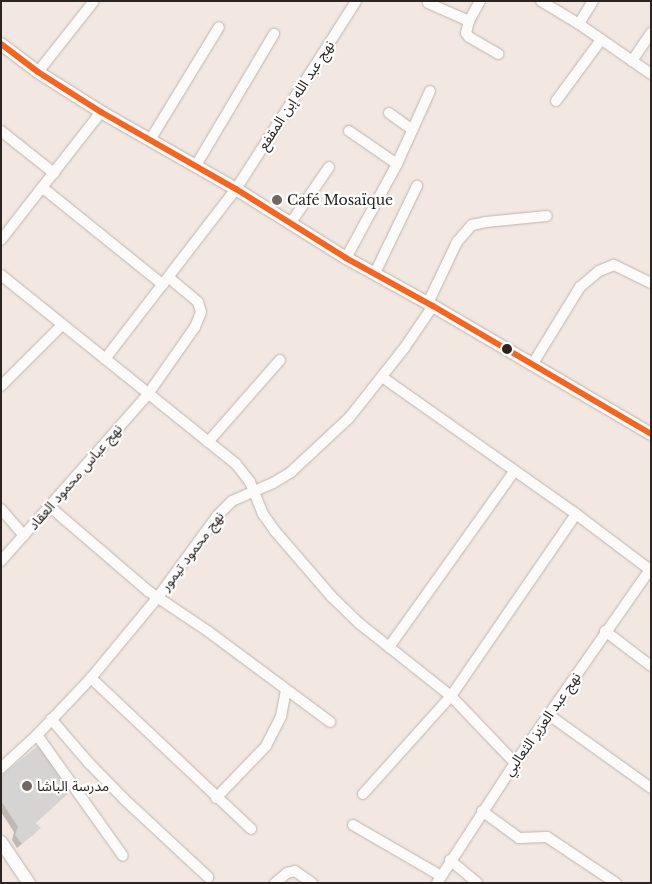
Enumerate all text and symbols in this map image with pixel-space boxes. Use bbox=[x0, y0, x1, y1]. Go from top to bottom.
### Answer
street label: نهج عبد الله إبن المقفع bbox=[254, 37, 338, 153]
place label: Café Mosaïque bbox=[287, 192, 393, 208]
marker: Café Mosaïque bbox=[271, 194, 283, 206]
unlabelled marker bbox=[502, 344, 512, 354]
street label: نهج عباس محمود العقاد bbox=[25, 421, 125, 533]
street label: نهج محمود تيمور bbox=[157, 508, 227, 594]
street label: نهج عبد العزيز الثعالبي bbox=[500, 669, 584, 779]
place label: مدرسة الباشا bbox=[37, 778, 109, 794]
marker: مدرسة الباشا bbox=[21, 780, 33, 792]

